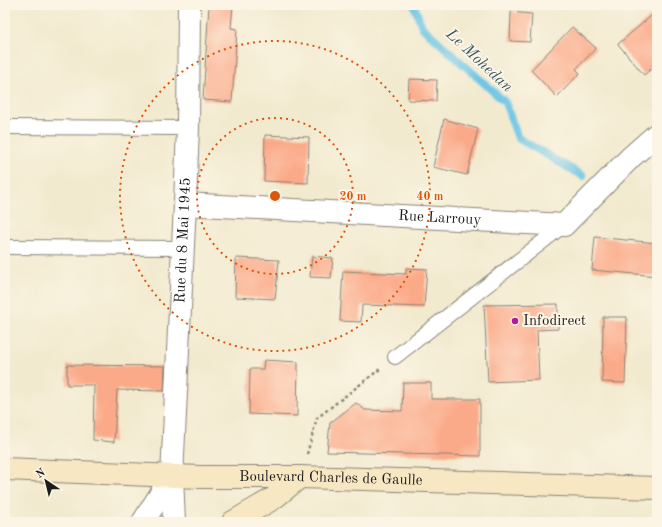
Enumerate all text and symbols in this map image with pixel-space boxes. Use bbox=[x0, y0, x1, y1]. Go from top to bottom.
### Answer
water label: Le Mohedan bbox=[442, 26, 515, 96]
street label: Rue du 8 Mai 1945 bbox=[173, 177, 194, 304]
centre of rings bbox=[268, 189, 282, 203]
text: 20 m bbox=[340, 191, 367, 203]
text: 40 m bbox=[417, 191, 444, 203]
street label: Rue Larrouy bbox=[398, 208, 482, 228]
place label: Infodirect bbox=[523, 314, 586, 329]
marker: Infodirect bbox=[510, 316, 520, 326]
north arrow bbox=[26, 461, 66, 501]
text: N bbox=[35, 467, 48, 481]
street label: Boulevard Charles de Gaulle bbox=[239, 469, 423, 488]

